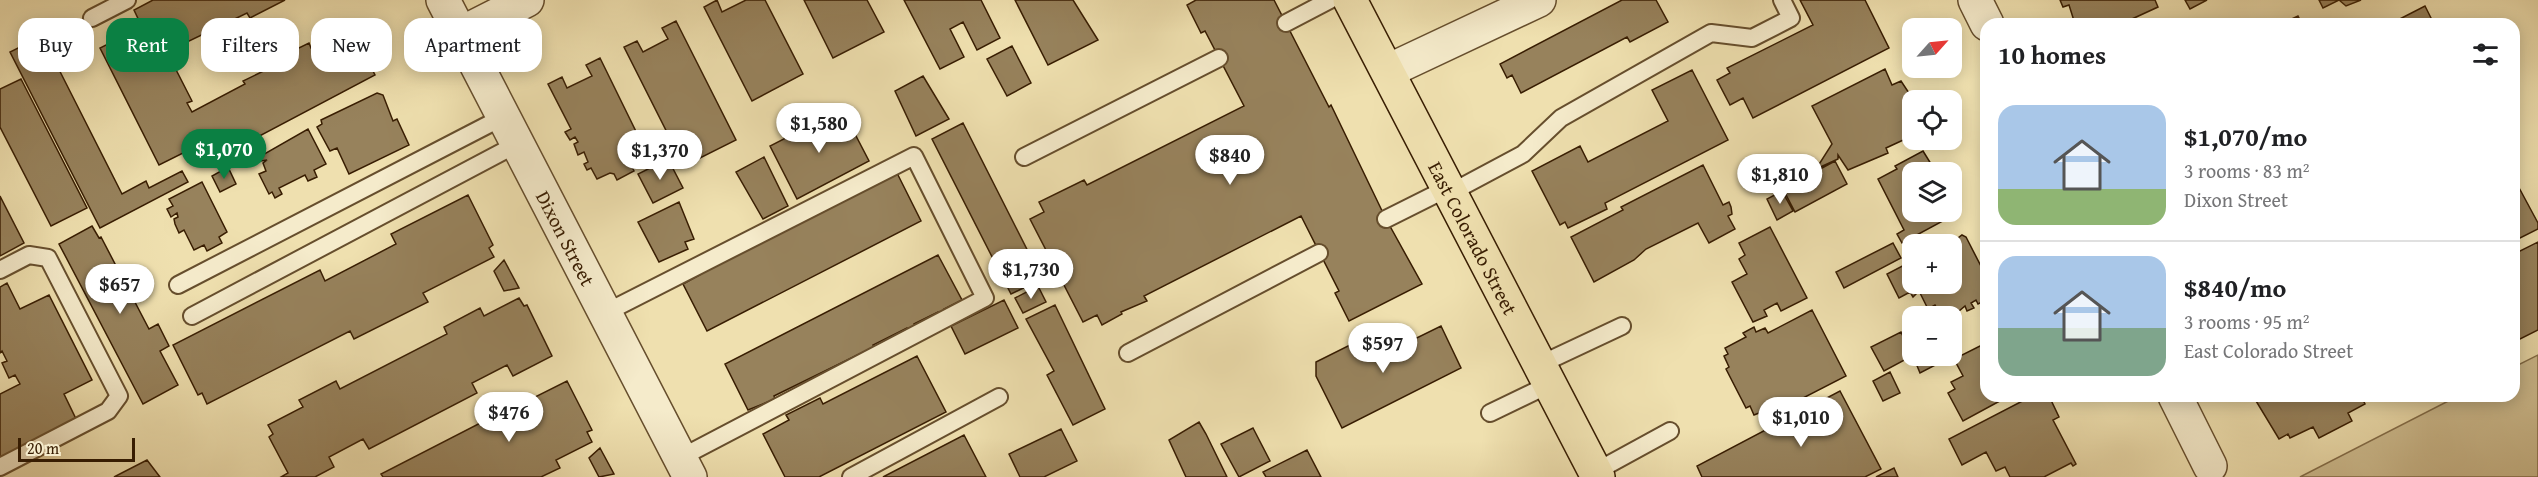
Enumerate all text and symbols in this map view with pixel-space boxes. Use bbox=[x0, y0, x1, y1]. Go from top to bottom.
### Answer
chip: Buy bbox=[18, 18, 94, 72]
chip: Rent bbox=[106, 18, 189, 72]
chip: Filters bbox=[201, 18, 299, 72]
chip: New bbox=[311, 18, 392, 72]
chip: Apartment bbox=[404, 18, 542, 72]
north arrow bbox=[1902, 18, 1962, 78]
map controls bbox=[1902, 18, 1962, 366]
text: 10 homes bbox=[1998, 35, 2106, 74]
icon: filters bbox=[2469, 38, 2502, 71]
button: locate bbox=[1902, 90, 1962, 150]
pin: $1,580 bbox=[770, 103, 868, 154]
text: $1,580 bbox=[790, 108, 848, 137]
text: $1,070/mo bbox=[2184, 117, 2307, 156]
pin: $1,070 bbox=[175, 129, 273, 180]
icon: home bbox=[2046, 129, 2118, 201]
pin: $1,370 bbox=[611, 130, 709, 181]
text: $1,070 bbox=[195, 134, 253, 163]
text: $1,370 bbox=[631, 135, 689, 164]
pin: $840 bbox=[1194, 135, 1266, 186]
text: $840 bbox=[1209, 140, 1251, 169]
pin: $1,810 bbox=[1731, 154, 1829, 205]
street label: East Colorado Street bbox=[1422, 156, 1526, 320]
text: 3 rooms · 83 m² bbox=[2184, 156, 2310, 185]
text: $1,810 bbox=[1751, 159, 1809, 188]
button: layers bbox=[1902, 162, 1962, 222]
street label: Dixon Street bbox=[529, 185, 603, 291]
text: Dixon Street bbox=[2184, 185, 2288, 214]
button: + bbox=[1902, 234, 1962, 294]
pin: $1,730 bbox=[982, 249, 1080, 300]
text: $1,730 bbox=[1002, 254, 1060, 283]
pin: $657 bbox=[84, 264, 156, 315]
text: $840/mo bbox=[2184, 268, 2286, 307]
text: $657 bbox=[99, 269, 141, 298]
icon: home bbox=[2046, 280, 2118, 352]
button: − bbox=[1902, 306, 1962, 366]
text: 3 rooms · 95 m² bbox=[2184, 307, 2310, 336]
pin: $597 bbox=[1347, 323, 1419, 374]
text: $597 bbox=[1362, 328, 1404, 357]
text: East Colorado Street bbox=[2184, 336, 2353, 365]
pin: $476 bbox=[473, 392, 545, 443]
text: $476 bbox=[488, 397, 530, 426]
pin: $1,010 bbox=[1752, 397, 1850, 448]
text: $1,010 bbox=[1772, 402, 1830, 431]
scale bar bbox=[18, 435, 135, 462]
text: 20 m bbox=[27, 436, 59, 460]

